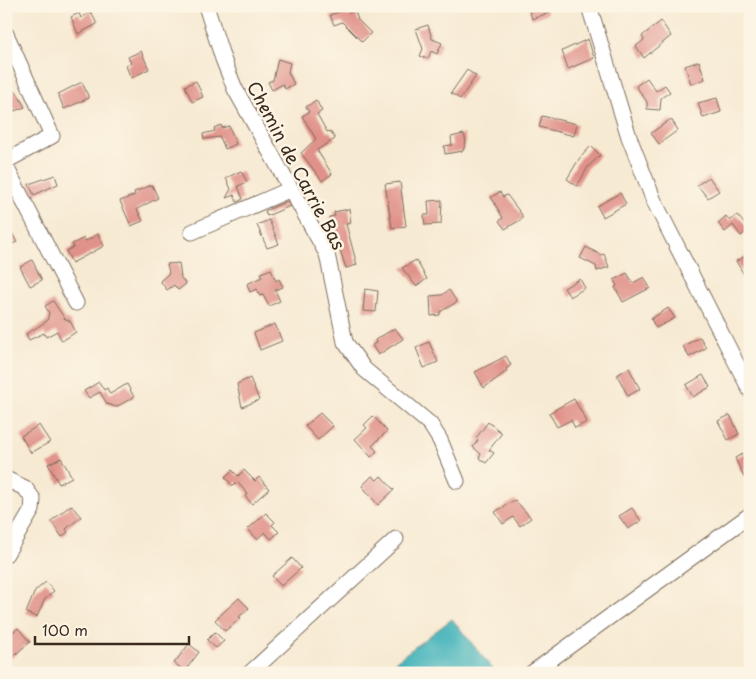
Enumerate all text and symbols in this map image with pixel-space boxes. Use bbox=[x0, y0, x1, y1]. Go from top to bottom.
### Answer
street label: Chemin de Carrie Bas bbox=[241, 76, 353, 254]
scale bar bbox=[35, 614, 189, 646]
text: 100 m bbox=[42, 618, 88, 641]

